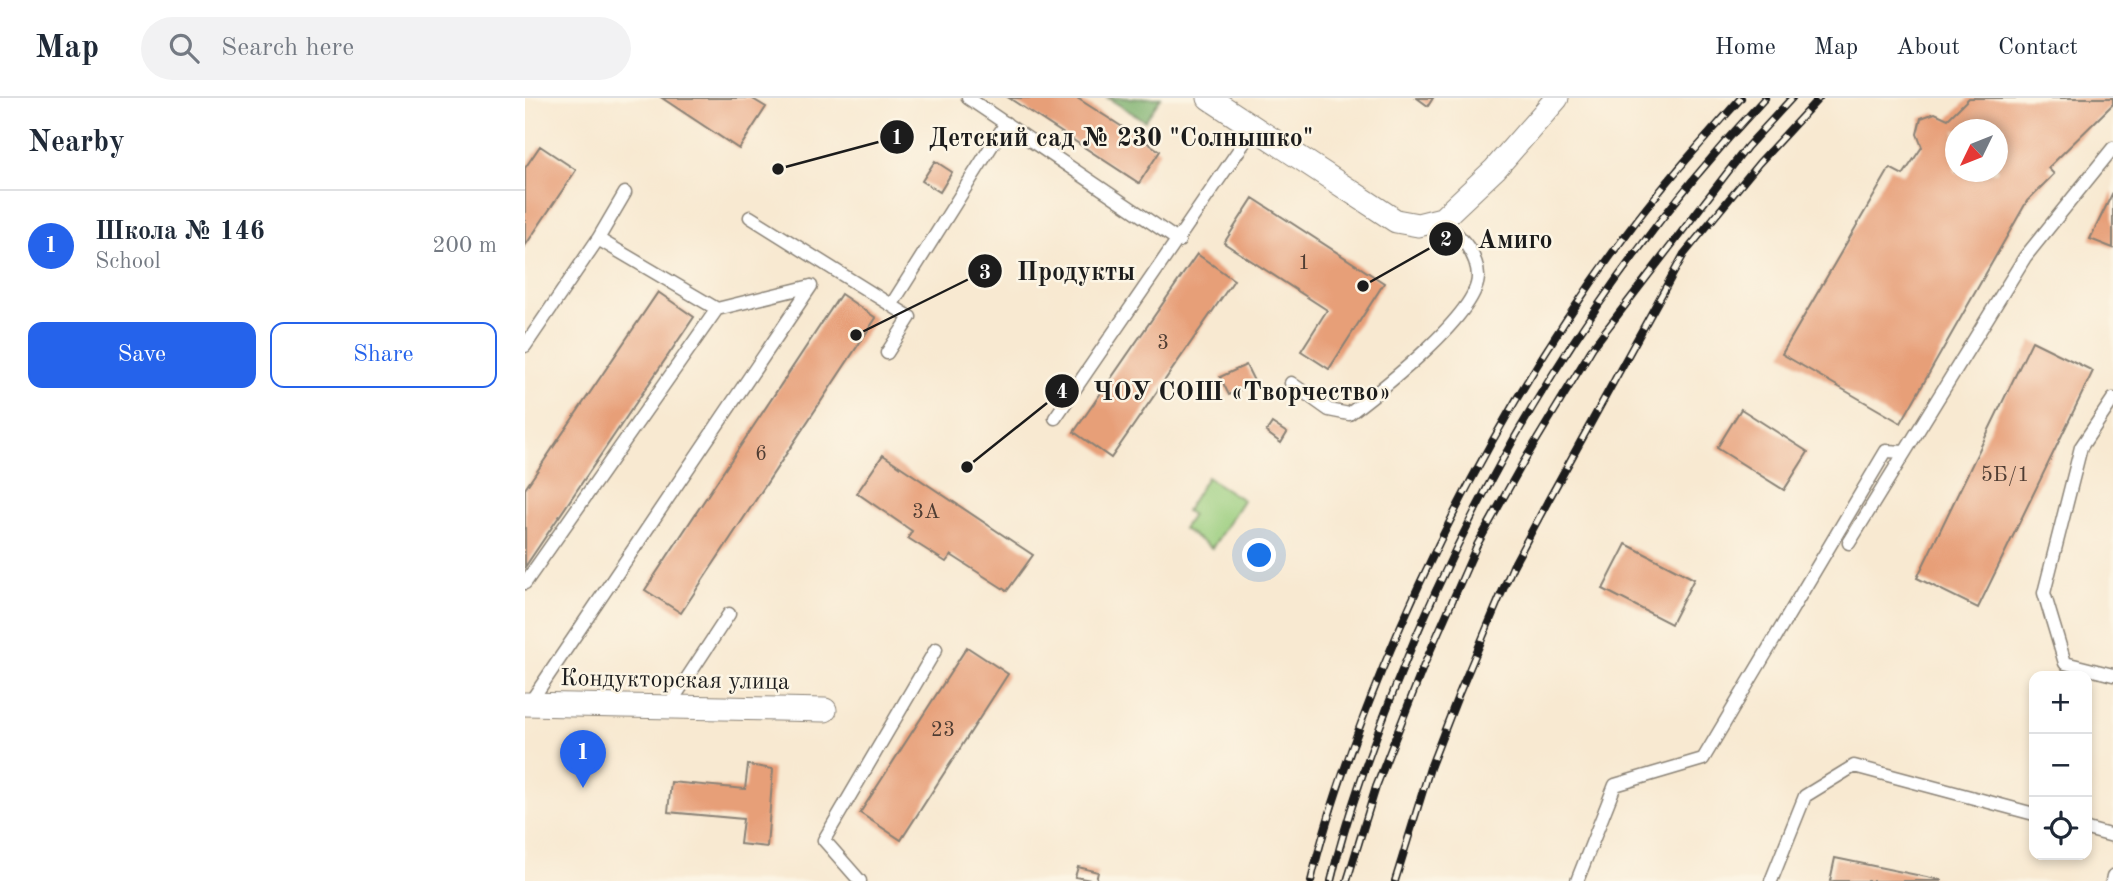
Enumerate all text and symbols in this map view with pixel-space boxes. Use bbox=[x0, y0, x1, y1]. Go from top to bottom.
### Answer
search box bbox=[141, 17, 631, 80]
icon: search bbox=[165, 29, 203, 67]
text: Map bbox=[35, 32, 99, 65]
text: Search here bbox=[221, 35, 354, 61]
text: Home bbox=[1715, 36, 1776, 60]
text: Map bbox=[1814, 36, 1858, 60]
text: About bbox=[1896, 36, 1960, 60]
text: Contact bbox=[1998, 36, 2078, 60]
callout: Детский сад № 230 "Солнышко" bbox=[880, 114, 1327, 161]
north arrow bbox=[1945, 119, 2008, 182]
text: Детский сад № 230 "Солнышко" bbox=[929, 126, 1313, 152]
text: Nearby bbox=[28, 128, 125, 158]
text: 1 bbox=[891, 128, 903, 149]
callout: Амиго bbox=[1428, 216, 1566, 263]
text: Школа № 146 bbox=[95, 219, 265, 245]
text: Амиго bbox=[1477, 228, 1553, 254]
text: 2 bbox=[1440, 230, 1452, 251]
text: 1 bbox=[44, 234, 58, 257]
text: 200 m bbox=[432, 234, 497, 257]
callout: Продукты bbox=[968, 248, 1149, 295]
text: School bbox=[95, 250, 161, 273]
house number: 1 bbox=[1298, 253, 1310, 274]
text: Продукты bbox=[1017, 260, 1135, 286]
text: 3 bbox=[979, 263, 991, 284]
button: Save bbox=[28, 322, 256, 388]
button: Share bbox=[270, 322, 497, 388]
house number: 3 bbox=[1157, 333, 1169, 354]
callout: ЧОУ СОШ «Творчество» bbox=[1044, 367, 1405, 414]
text: ЧОУ СОШ «Творчество» bbox=[1093, 380, 1391, 406]
text: 4 bbox=[1056, 382, 1068, 403]
house number: 6 bbox=[755, 444, 767, 465]
house number: 5Б/1 bbox=[1981, 465, 2029, 486]
house number: 3А bbox=[912, 502, 940, 523]
your location bbox=[1242, 538, 1276, 572]
street label: Кондукторская улица bbox=[560, 667, 790, 695]
map controls bbox=[2029, 671, 2092, 860]
button: + bbox=[2029, 671, 2092, 734]
house number: 23 bbox=[931, 720, 955, 741]
pin: 1 bbox=[560, 730, 606, 788]
button: − bbox=[2029, 734, 2092, 797]
button: locate bbox=[2029, 797, 2092, 860]

